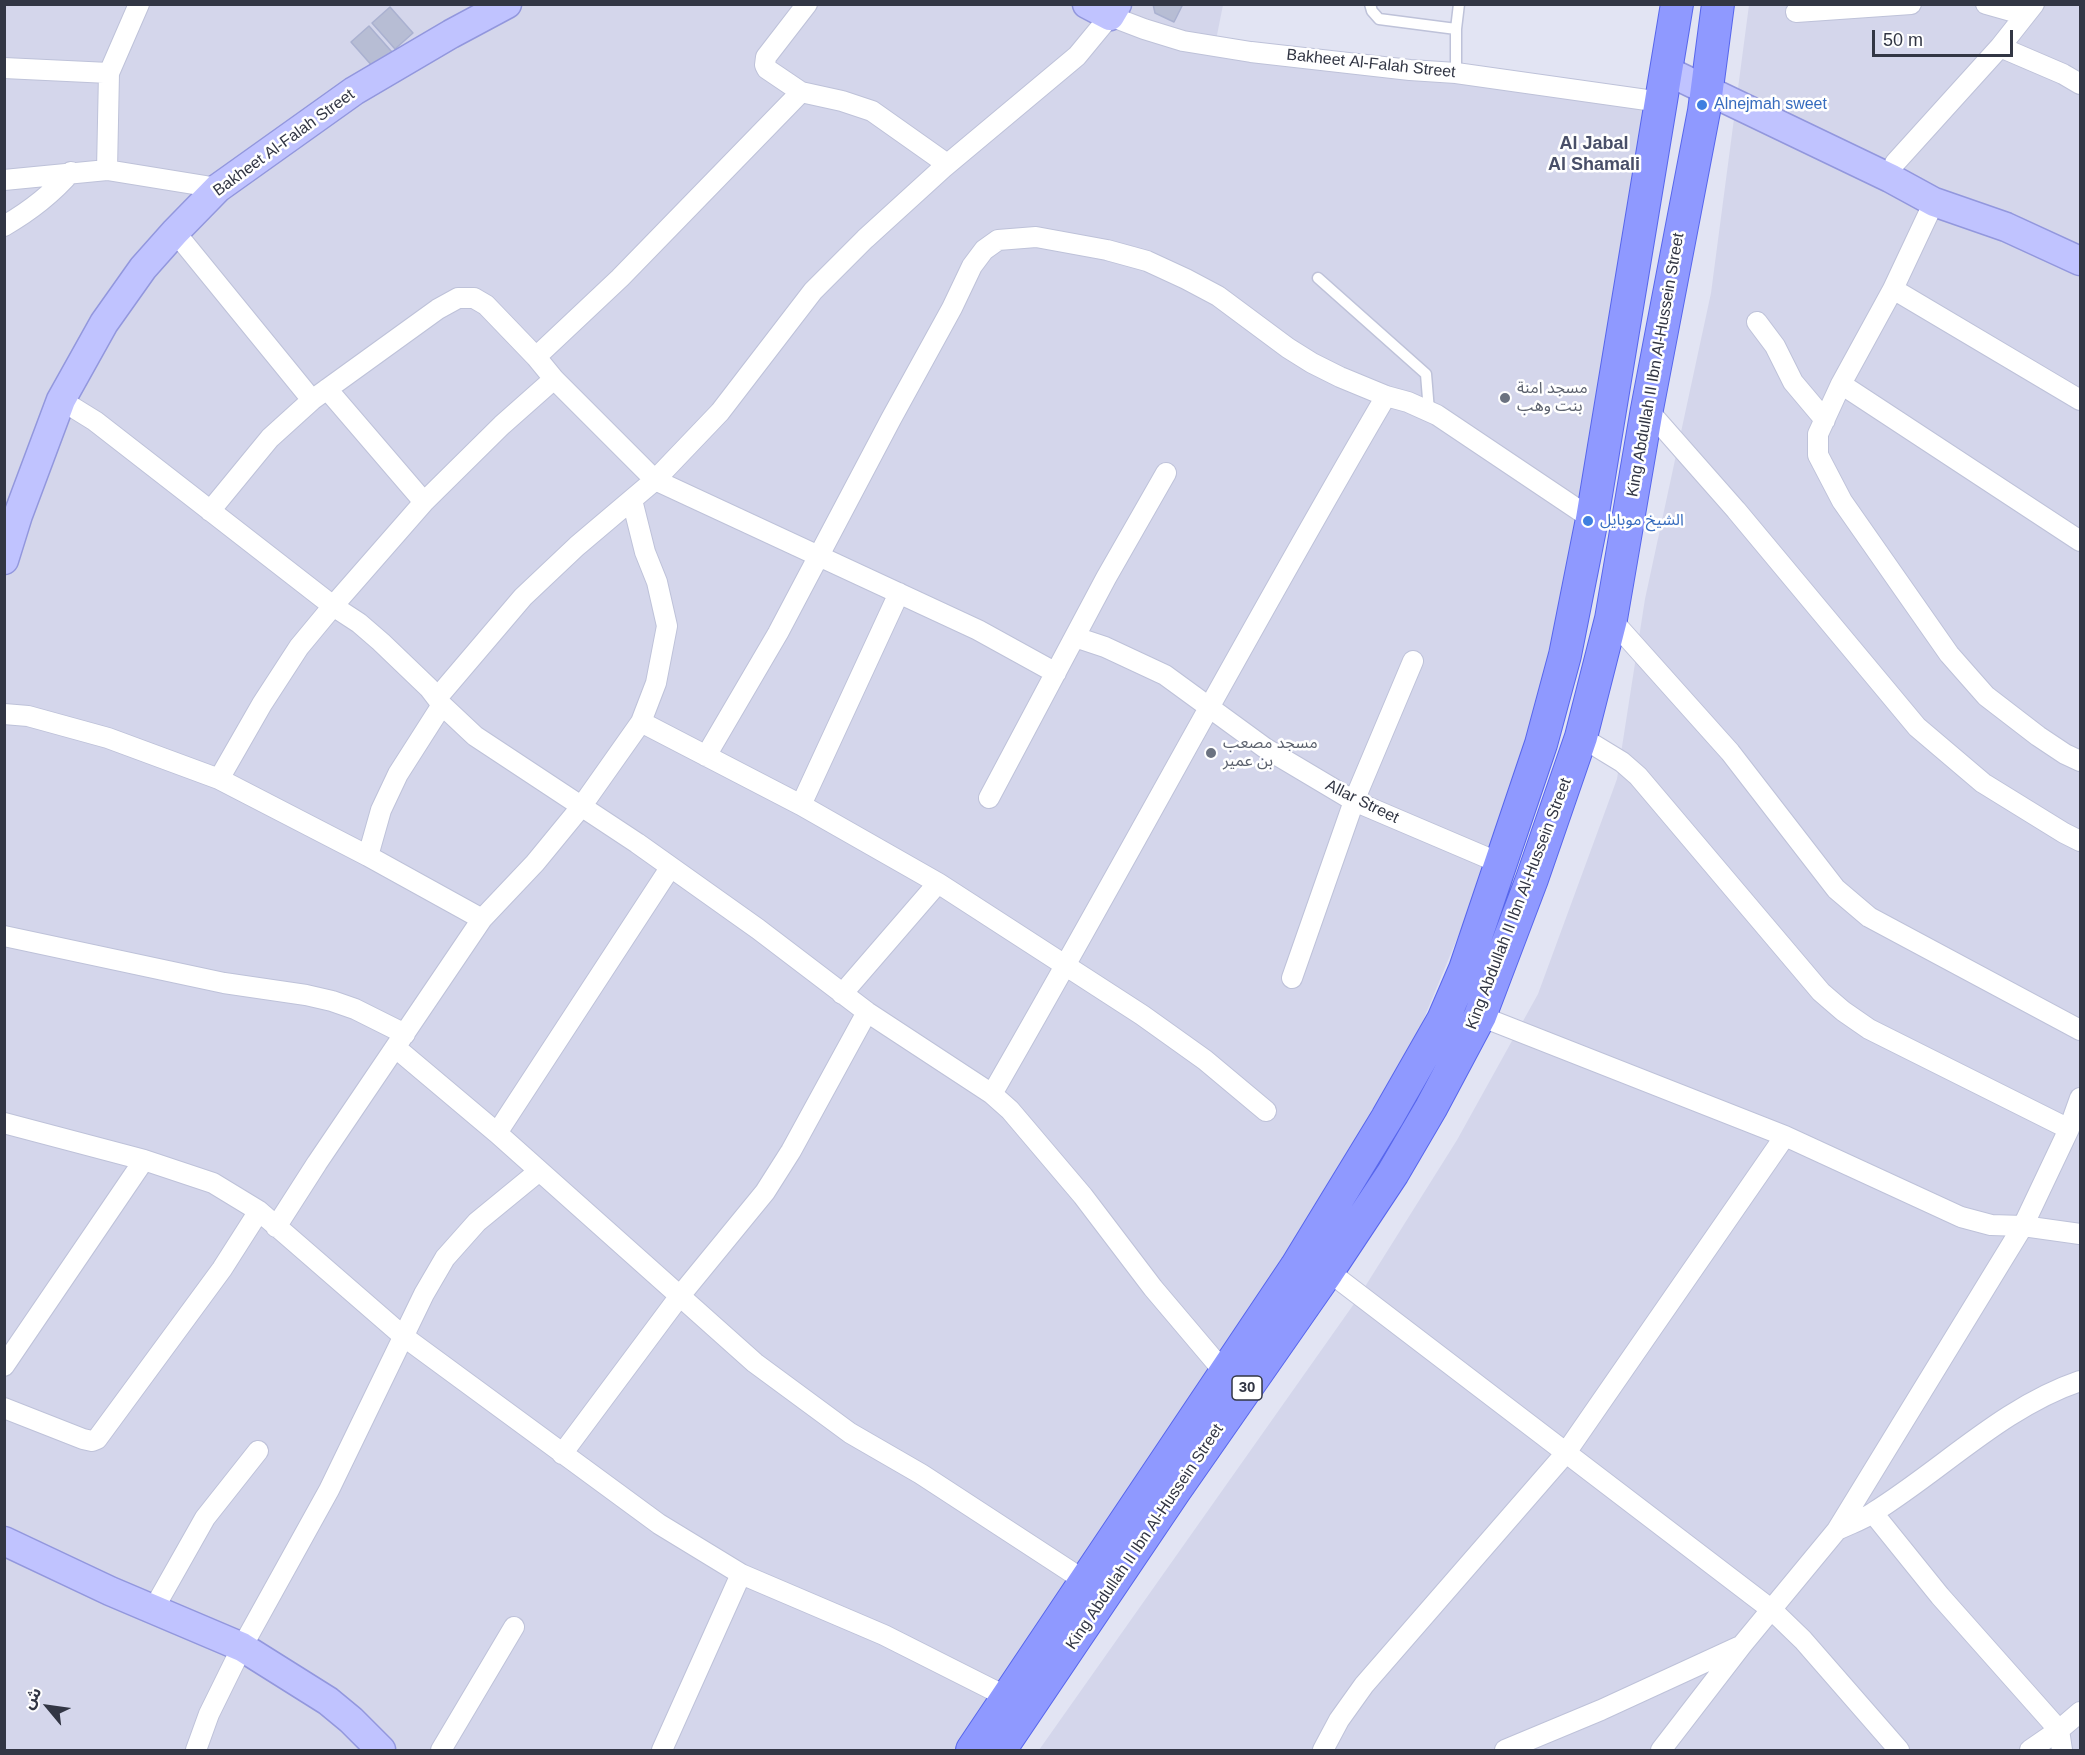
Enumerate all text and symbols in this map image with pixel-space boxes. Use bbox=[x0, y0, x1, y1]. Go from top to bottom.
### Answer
scale bar bbox=[1875, 18, 2016, 56]
text: 50 m bbox=[1883, 30, 1923, 50]
street label: Bakheet Al-Falah Street bbox=[1286, 46, 1456, 82]
street label: Bakheet Al-Falah Street bbox=[210, 85, 358, 201]
place label: Alnejmah sweet bbox=[1714, 95, 1827, 115]
marker: Alnejmah sweet bbox=[1695, 98, 1709, 112]
district label: Al Jabal Al Shamali bbox=[1548, 133, 1640, 176]
street label: King Abdullah II Ibn Al-Hussein Street bbox=[1623, 232, 1689, 498]
place label: مسجد امنة بنت وهب bbox=[1517, 379, 1588, 417]
marker: مسجد امنة بنت وهب bbox=[1498, 391, 1512, 405]
place label: الشيخ موبايل bbox=[1600, 511, 1684, 531]
marker: الشيخ موبايل bbox=[1581, 514, 1595, 528]
place label: مسجد مصعب بن عمير bbox=[1223, 734, 1318, 772]
marker: مسجد مصعب بن عمير bbox=[1204, 746, 1218, 760]
street label: Allar Street bbox=[1322, 776, 1402, 828]
street label: King Abdullah II Ibn Al-Hussein Street bbox=[1462, 776, 1576, 1032]
road number: 30 bbox=[1232, 1376, 1262, 1400]
street label: King Abdullah II Ibn Al-Hussein Street bbox=[1062, 1421, 1228, 1653]
north arrow bbox=[18, 1677, 78, 1737]
text: ش bbox=[19, 1684, 45, 1712]

